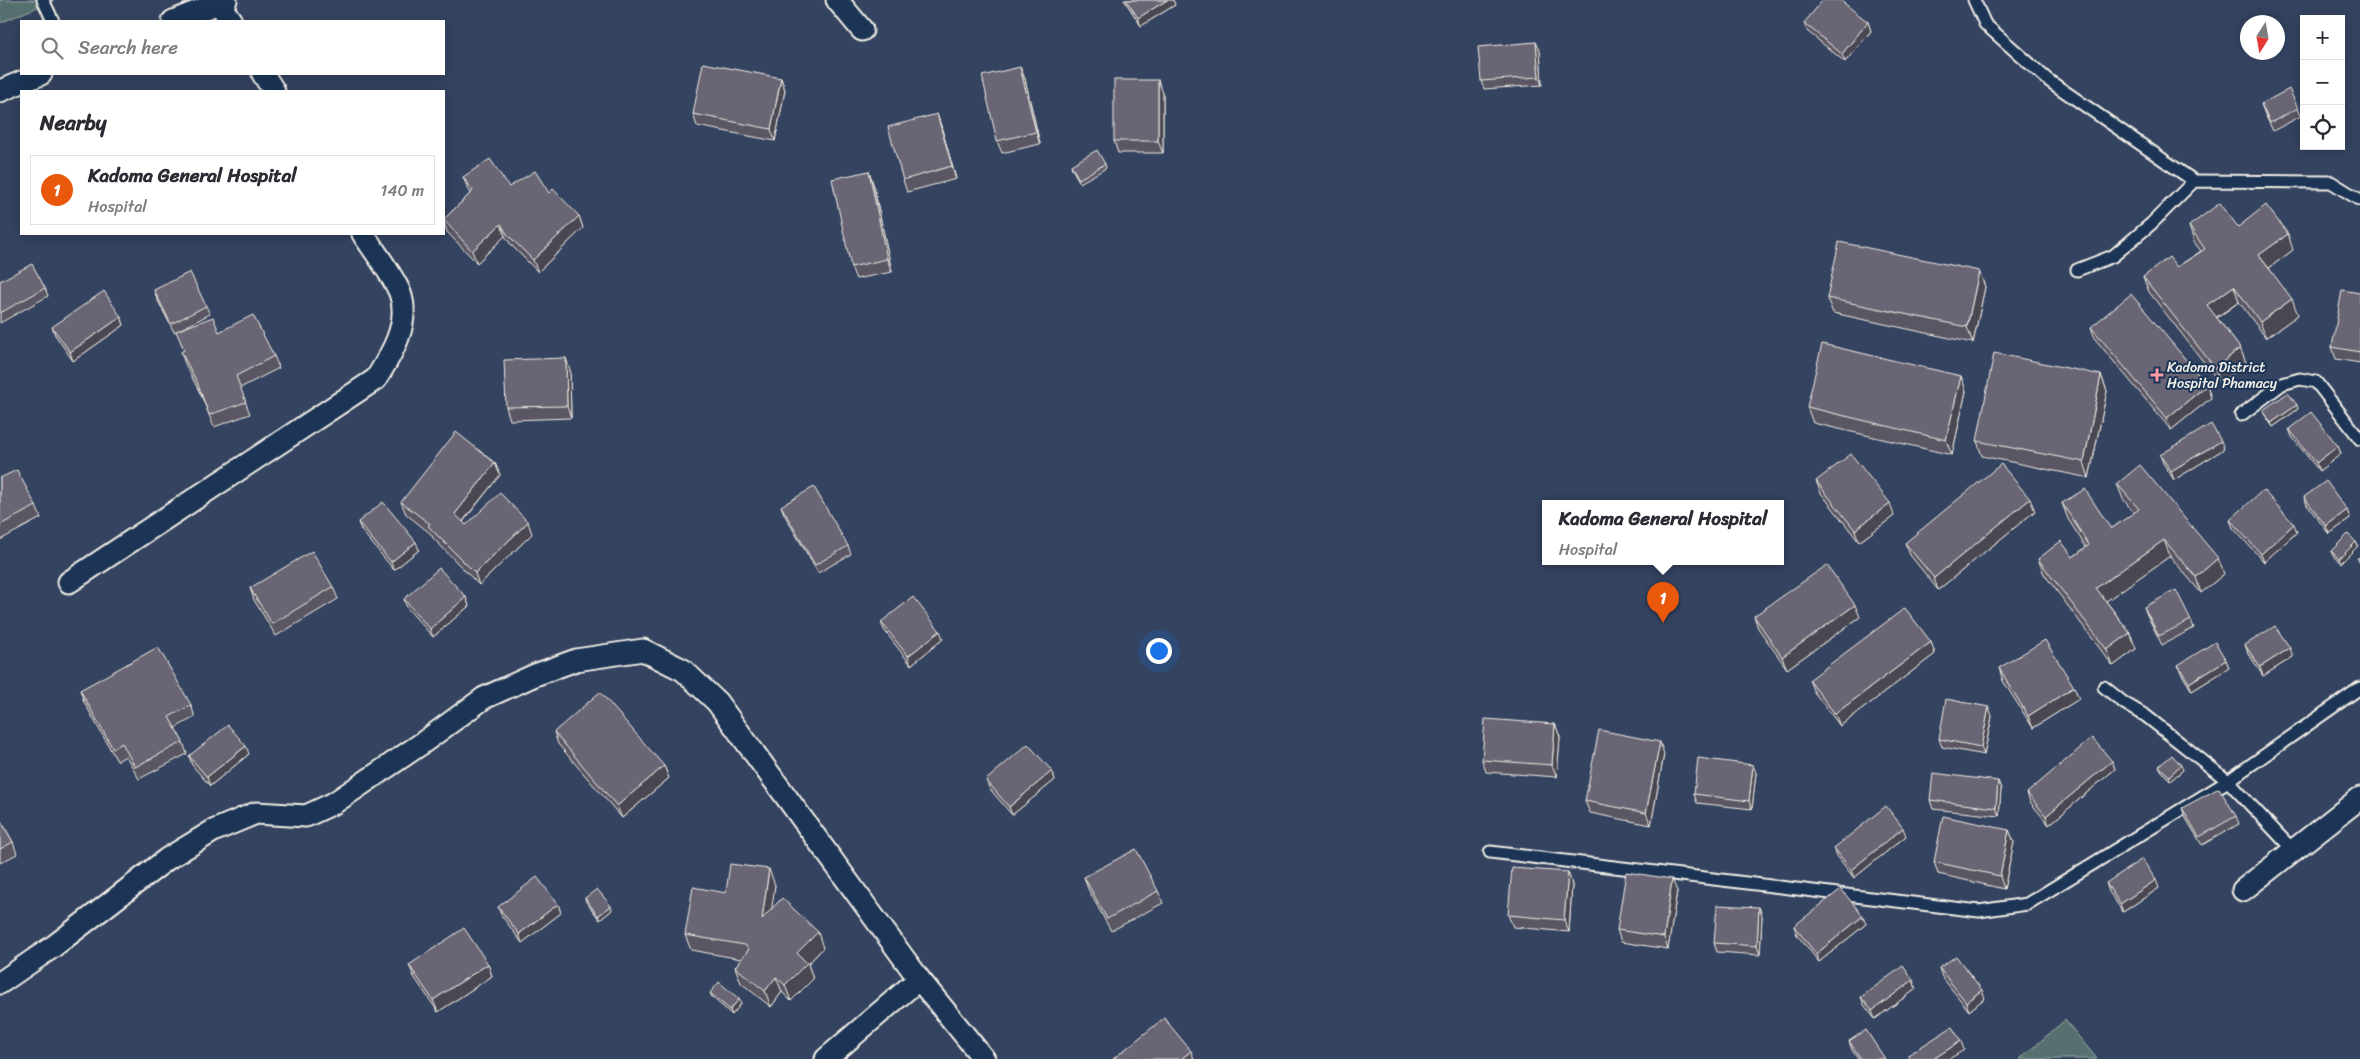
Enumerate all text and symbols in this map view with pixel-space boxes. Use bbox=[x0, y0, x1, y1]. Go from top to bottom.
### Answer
north arrow bbox=[2240, 15, 2285, 60]
map controls bbox=[2300, 15, 2345, 150]
button: + bbox=[2300, 15, 2345, 60]
search box bbox=[20, 20, 445, 75]
text: Search here bbox=[78, 31, 178, 64]
icon: search bbox=[38, 34, 66, 62]
button: − bbox=[2300, 60, 2345, 105]
text: Nearby bbox=[40, 104, 106, 142]
button: locate bbox=[2300, 105, 2345, 150]
text: Kadoma General Hospital bbox=[88, 159, 297, 192]
text: 1 bbox=[54, 176, 60, 205]
text: 140 m bbox=[381, 176, 424, 205]
text: Hospital bbox=[88, 192, 147, 221]
place label: Kadoma District Hospital Phamacy bbox=[2167, 355, 2278, 396]
marker: Kadoma District Hospital Phamacy bbox=[2151, 369, 2163, 381]
popup bbox=[1542, 500, 1784, 565]
text: Kadoma General Hospital bbox=[1559, 502, 1767, 535]
text: Hospital bbox=[1559, 535, 1617, 564]
pin: 1 bbox=[1647, 582, 1679, 623]
your location bbox=[1146, 638, 1172, 664]

